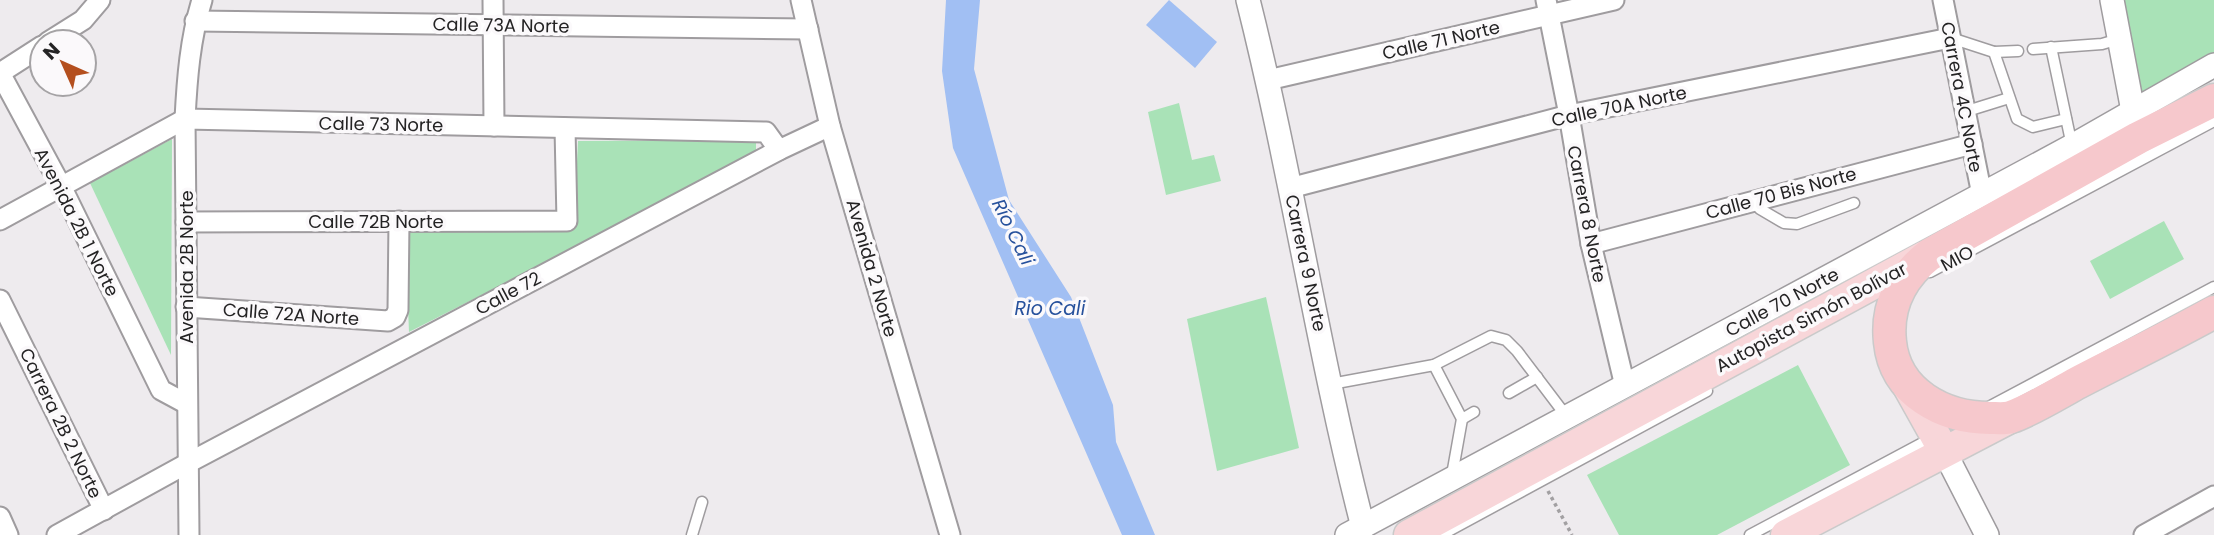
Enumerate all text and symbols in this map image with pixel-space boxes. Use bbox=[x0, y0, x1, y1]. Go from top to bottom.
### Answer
street label: Calle 73A Norte bbox=[432, 11, 570, 39]
street label: Calle 71 Norte bbox=[1380, 14, 1502, 66]
street label: Carrera 4C Norte bbox=[1935, 20, 1989, 174]
north arrow bbox=[28, 28, 98, 98]
text: N bbox=[37, 37, 66, 66]
street label: Calle 70A Norte bbox=[1549, 79, 1689, 133]
street label: Calle 73 Norte bbox=[318, 110, 444, 138]
street label: Avenida 2B 1 Norte bbox=[29, 143, 125, 301]
street label: Carrera 8 Norte bbox=[1561, 143, 1613, 285]
street label: Calle 70 Bis Norte bbox=[1703, 161, 1859, 225]
street label: Avenida 2B Norte bbox=[174, 190, 199, 344]
street label: Carrera 9 Norte bbox=[1279, 192, 1333, 334]
water label: Río Cali bbox=[985, 194, 1041, 270]
street label: Avenida 2 Norte bbox=[840, 196, 904, 340]
street label: Calle 72B Norte bbox=[308, 209, 444, 234]
street label: MIO bbox=[1936, 239, 1978, 277]
street label: Autopista Simón Bolívar bbox=[1711, 256, 1911, 378]
street label: Calle 70 Norte bbox=[1721, 262, 1843, 342]
street label: Calle 72 bbox=[471, 265, 545, 321]
water label: Rio Cali bbox=[1015, 295, 1086, 322]
street label: Calle 72A Norte bbox=[222, 297, 360, 331]
street label: Carrera 2B 2 Norte bbox=[14, 344, 108, 502]

